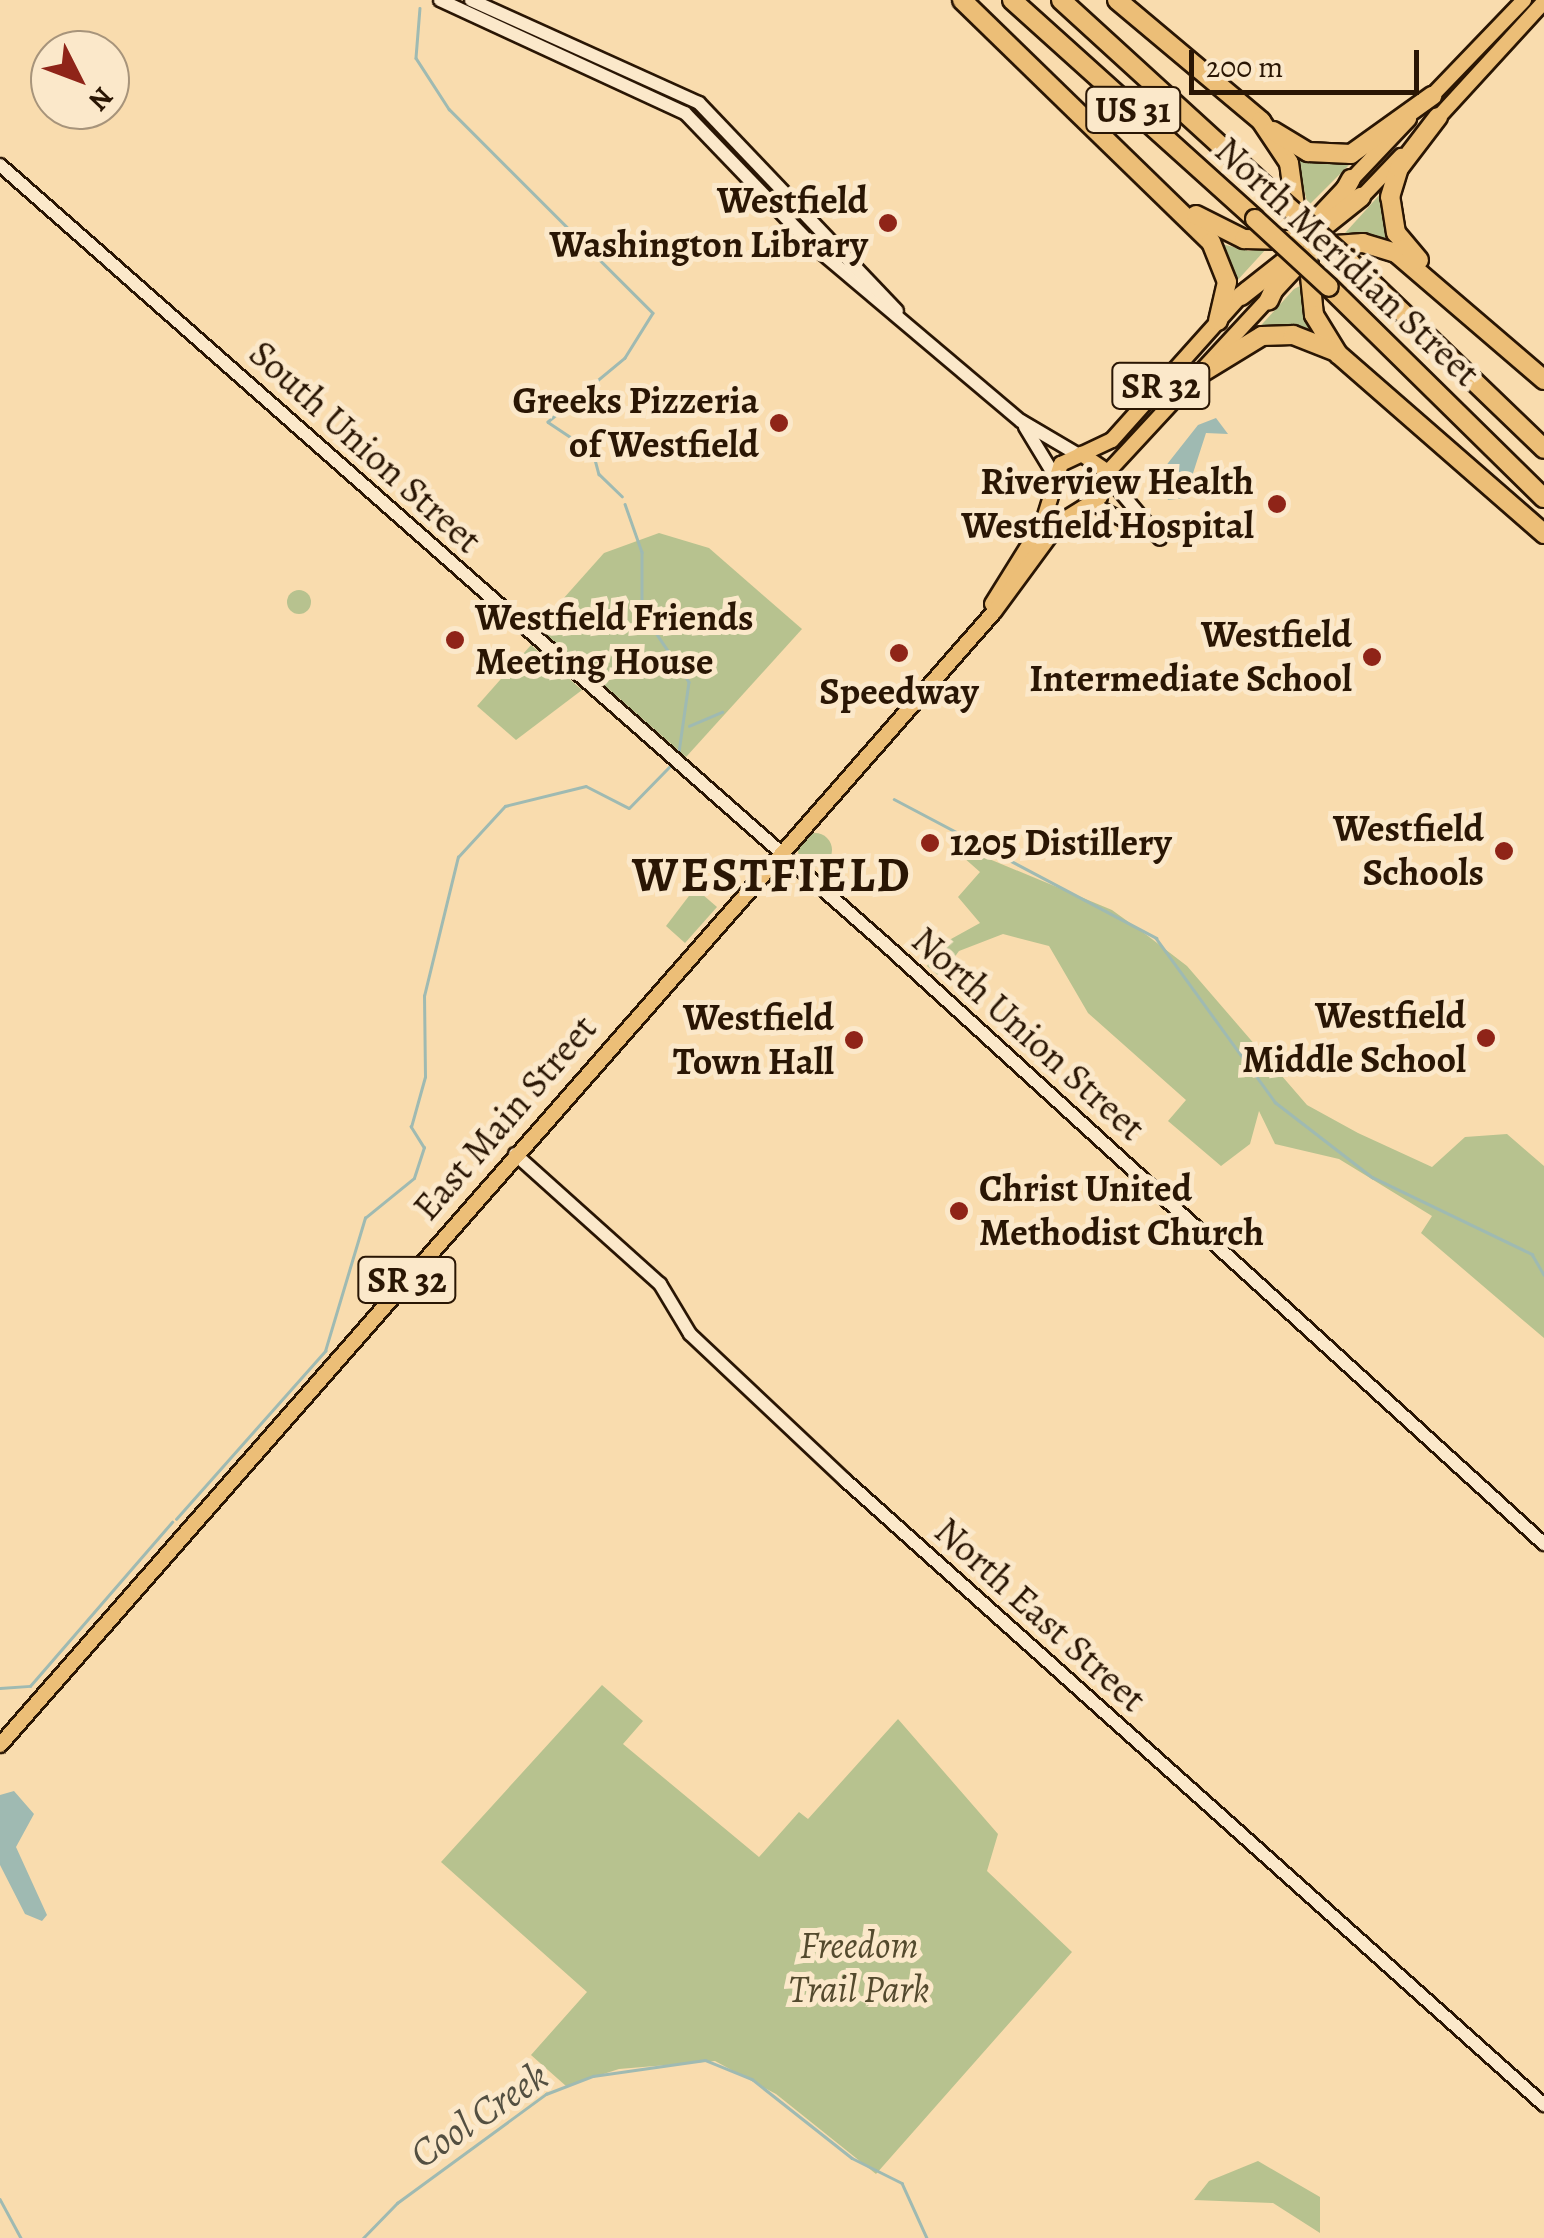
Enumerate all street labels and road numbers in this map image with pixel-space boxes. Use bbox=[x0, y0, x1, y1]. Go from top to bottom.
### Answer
road number: US 31 bbox=[1083, 80, 1183, 140]
street label: North Meridian Street bbox=[1205, 128, 1489, 396]
street label: South Union Street bbox=[240, 331, 490, 563]
road number: SR 32 bbox=[1111, 356, 1211, 416]
street label: North Union Street bbox=[902, 917, 1154, 1151]
street label: East Main Street bbox=[404, 1006, 606, 1230]
road number: SR 32 bbox=[357, 1250, 457, 1310]
street label: North East Street bbox=[925, 1508, 1155, 1722]

